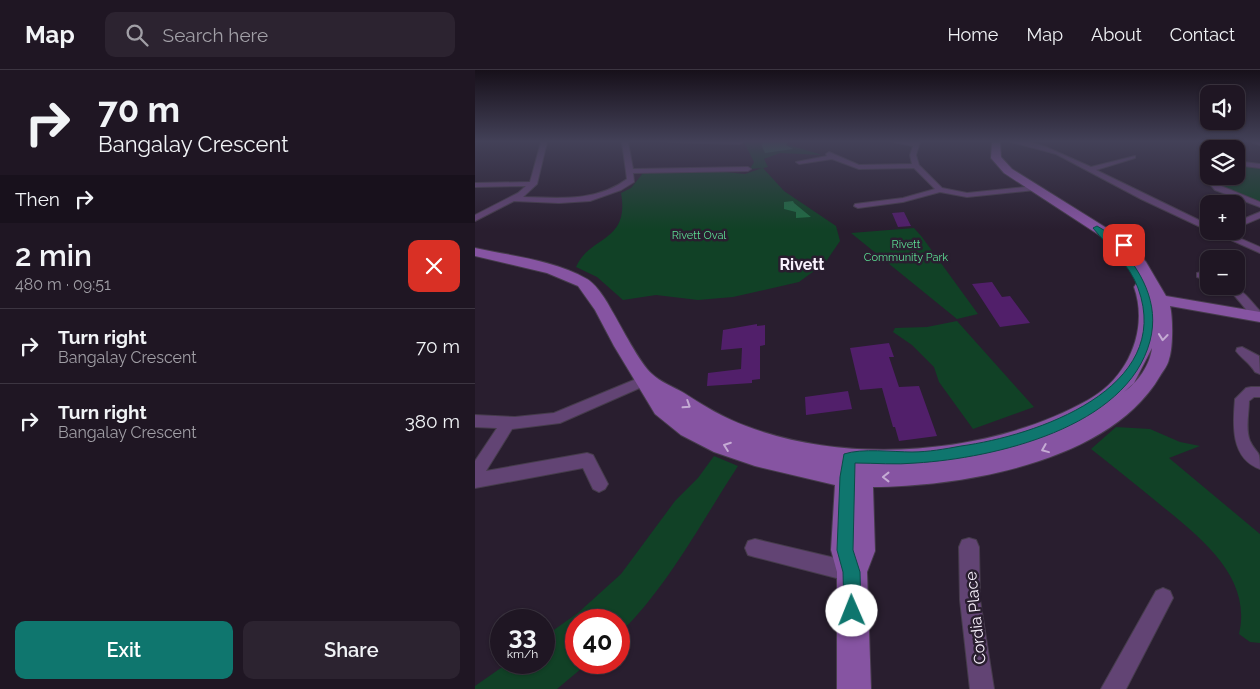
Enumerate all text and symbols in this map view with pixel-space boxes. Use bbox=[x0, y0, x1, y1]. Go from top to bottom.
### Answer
search box bbox=[105, 12, 455, 57]
text: Map bbox=[25, 20, 75, 49]
icon: search bbox=[123, 21, 151, 49]
text: Search here bbox=[163, 24, 268, 46]
text: Home bbox=[947, 24, 998, 45]
text: Map bbox=[1026, 24, 1063, 45]
text: About bbox=[1091, 24, 1142, 45]
text: Contact bbox=[1170, 24, 1235, 45]
map controls bbox=[1200, 85, 1245, 295]
button: sound bbox=[1200, 85, 1245, 130]
text: 70 m bbox=[98, 89, 180, 130]
icon: right bbox=[15, 90, 80, 155]
text: Bangalay Crescent bbox=[98, 131, 289, 157]
button: layers bbox=[1200, 140, 1245, 185]
icon: right bbox=[70, 185, 98, 213]
text: Then bbox=[15, 188, 60, 210]
button: + bbox=[1200, 195, 1245, 240]
pin bbox=[1103, 224, 1145, 266]
park label: Rivett Oval bbox=[672, 229, 726, 242]
icon: arrive bbox=[1110, 231, 1138, 259]
text: 2 min bbox=[15, 238, 92, 273]
park label: Rivett Community Park bbox=[864, 238, 948, 264]
button: close bbox=[408, 240, 460, 292]
button: − bbox=[1200, 250, 1245, 295]
district label: Rivett bbox=[780, 255, 824, 274]
text: 480 m · 09:51 bbox=[15, 275, 111, 294]
text: Turn right bbox=[58, 326, 147, 348]
icon: right bbox=[15, 332, 43, 360]
one-way arrow bbox=[1158, 334, 1169, 342]
text: 70 m bbox=[416, 335, 460, 357]
text: Bangalay Crescent bbox=[58, 348, 197, 367]
one-way arrow bbox=[682, 399, 691, 409]
text: Turn right bbox=[58, 401, 147, 423]
icon: right bbox=[15, 407, 43, 435]
text: 380 m bbox=[405, 410, 460, 432]
text: Bangalay Crescent bbox=[58, 423, 197, 442]
one-way arrow bbox=[724, 442, 732, 452]
one-way arrow bbox=[1041, 442, 1050, 453]
one-way arrow bbox=[882, 472, 890, 482]
street label: Cordia Place bbox=[961, 571, 990, 665]
position arrow bbox=[825, 584, 877, 636]
speed limit sign: 40 bbox=[565, 609, 630, 674]
text: 33 bbox=[509, 620, 536, 650]
button: Exit bbox=[15, 621, 233, 679]
button: Share bbox=[243, 621, 460, 679]
text: km/h bbox=[507, 647, 538, 661]

